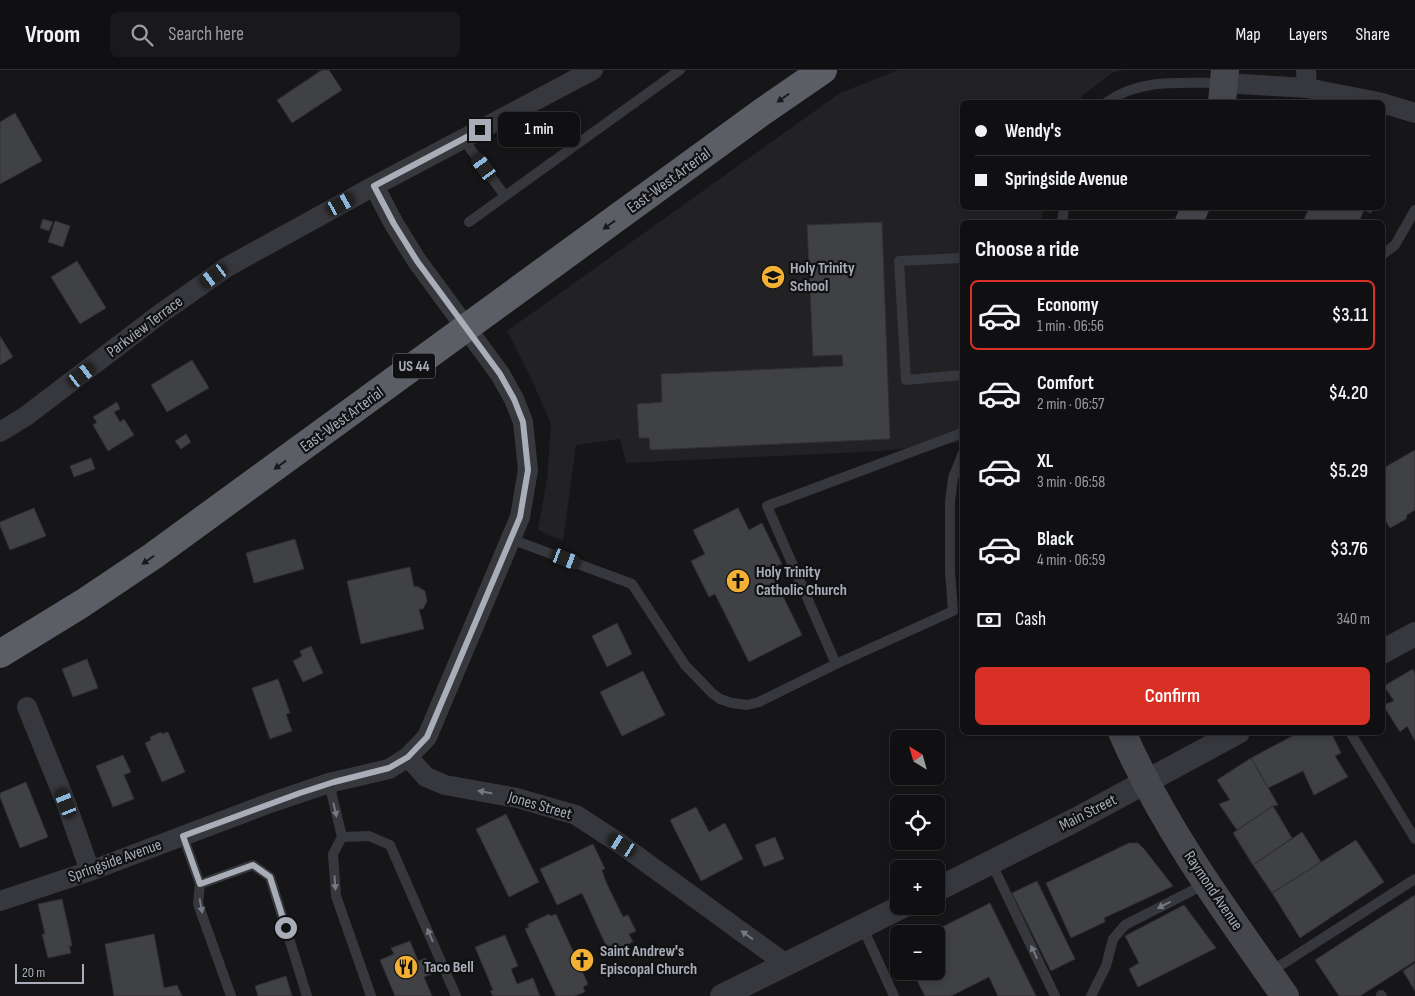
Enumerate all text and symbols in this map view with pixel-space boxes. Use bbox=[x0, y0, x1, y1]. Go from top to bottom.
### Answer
search box bbox=[110, 12, 460, 57]
text: Vroom bbox=[25, 20, 80, 49]
icon: search bbox=[128, 21, 156, 49]
text: Search here bbox=[168, 23, 244, 46]
text: Map bbox=[1236, 24, 1261, 45]
text: Layers bbox=[1289, 24, 1328, 45]
text: Share bbox=[1356, 24, 1390, 45]
one-way arrow bbox=[776, 93, 789, 103]
callout: 1 min bbox=[498, 112, 580, 148]
route end bbox=[469, 119, 491, 141]
text: 1 min bbox=[524, 120, 554, 139]
text: Wendy's bbox=[1005, 120, 1061, 143]
street label: East-West Arterial bbox=[624, 144, 714, 218]
car bbox=[469, 150, 498, 184]
text: Springside Avenue bbox=[1005, 168, 1128, 191]
car bbox=[324, 190, 357, 218]
one-way arrow bbox=[603, 219, 616, 230]
text: Choose a ride bbox=[975, 236, 1079, 263]
place label: Holy Trinity School bbox=[790, 259, 855, 296]
car bbox=[197, 261, 230, 291]
school or university icon: Holy Trinity School bbox=[760, 264, 786, 290]
street label: Parkview Terrace bbox=[103, 292, 187, 362]
icon: car bbox=[977, 293, 1022, 338]
text: Economy bbox=[1037, 294, 1099, 317]
text: $3.11 bbox=[1332, 304, 1368, 327]
text: 1 min · 06:56 bbox=[1037, 317, 1104, 336]
road number: US 44 bbox=[393, 354, 435, 378]
car bbox=[65, 360, 98, 390]
icon: car bbox=[977, 371, 1022, 416]
text: Comfort bbox=[1037, 372, 1094, 395]
text: $4.20 bbox=[1328, 382, 1368, 405]
street label: East-West Arterial bbox=[297, 383, 387, 457]
text: 2 min · 06:57 bbox=[1037, 395, 1104, 414]
icon: car bbox=[977, 449, 1022, 494]
text: XL bbox=[1037, 450, 1053, 473]
one-way arrow bbox=[273, 460, 287, 470]
text: $5.29 bbox=[1329, 460, 1368, 483]
text: 3 min · 06:58 bbox=[1037, 473, 1105, 492]
icon: car bbox=[977, 527, 1022, 572]
text: Black bbox=[1037, 528, 1074, 551]
text: $3.76 bbox=[1330, 538, 1368, 561]
car bbox=[549, 547, 582, 571]
text: 4 min · 06:59 bbox=[1037, 551, 1105, 570]
one-way arrow bbox=[141, 555, 155, 565]
place label: Holy Trinity Catholic Church bbox=[756, 563, 847, 600]
church icon: Holy Trinity Catholic Church bbox=[725, 568, 751, 594]
icon: cash bbox=[975, 606, 1003, 634]
text: Cash bbox=[1015, 608, 1046, 631]
text: 340 m bbox=[1337, 610, 1370, 629]
button: Confirm bbox=[975, 667, 1370, 725]
north arrow bbox=[890, 730, 945, 785]
map controls bbox=[890, 730, 945, 980]
car bbox=[53, 786, 78, 820]
one-way arrow bbox=[477, 788, 493, 796]
street label: Jones Street bbox=[505, 788, 574, 824]
street label: Main Street bbox=[1056, 790, 1120, 835]
button: locate bbox=[890, 795, 945, 850]
one-way arrow bbox=[331, 803, 339, 818]
car bbox=[605, 831, 638, 859]
street label: Springside Avenue bbox=[66, 835, 164, 887]
street label: Raymond Avenue bbox=[1180, 848, 1246, 934]
button: + bbox=[890, 860, 945, 915]
one-way arrow bbox=[331, 876, 339, 892]
one-way arrow bbox=[197, 898, 205, 914]
one-way arrow bbox=[1157, 901, 1171, 909]
route start bbox=[275, 917, 297, 939]
button: − bbox=[890, 925, 945, 980]
one-way arrow bbox=[426, 928, 434, 942]
one-way arrow bbox=[740, 930, 754, 940]
place label: Saint Andrew's Episcopal Church bbox=[600, 942, 697, 979]
one-way arrow bbox=[1030, 945, 1038, 959]
church icon: Saint Andrew's Episcopal Church bbox=[569, 947, 595, 973]
restaurant icon: Taco Bell bbox=[393, 954, 419, 980]
place label: Taco Bell bbox=[424, 958, 474, 977]
scale bar bbox=[15, 961, 84, 984]
text: 20 m bbox=[22, 964, 45, 981]

